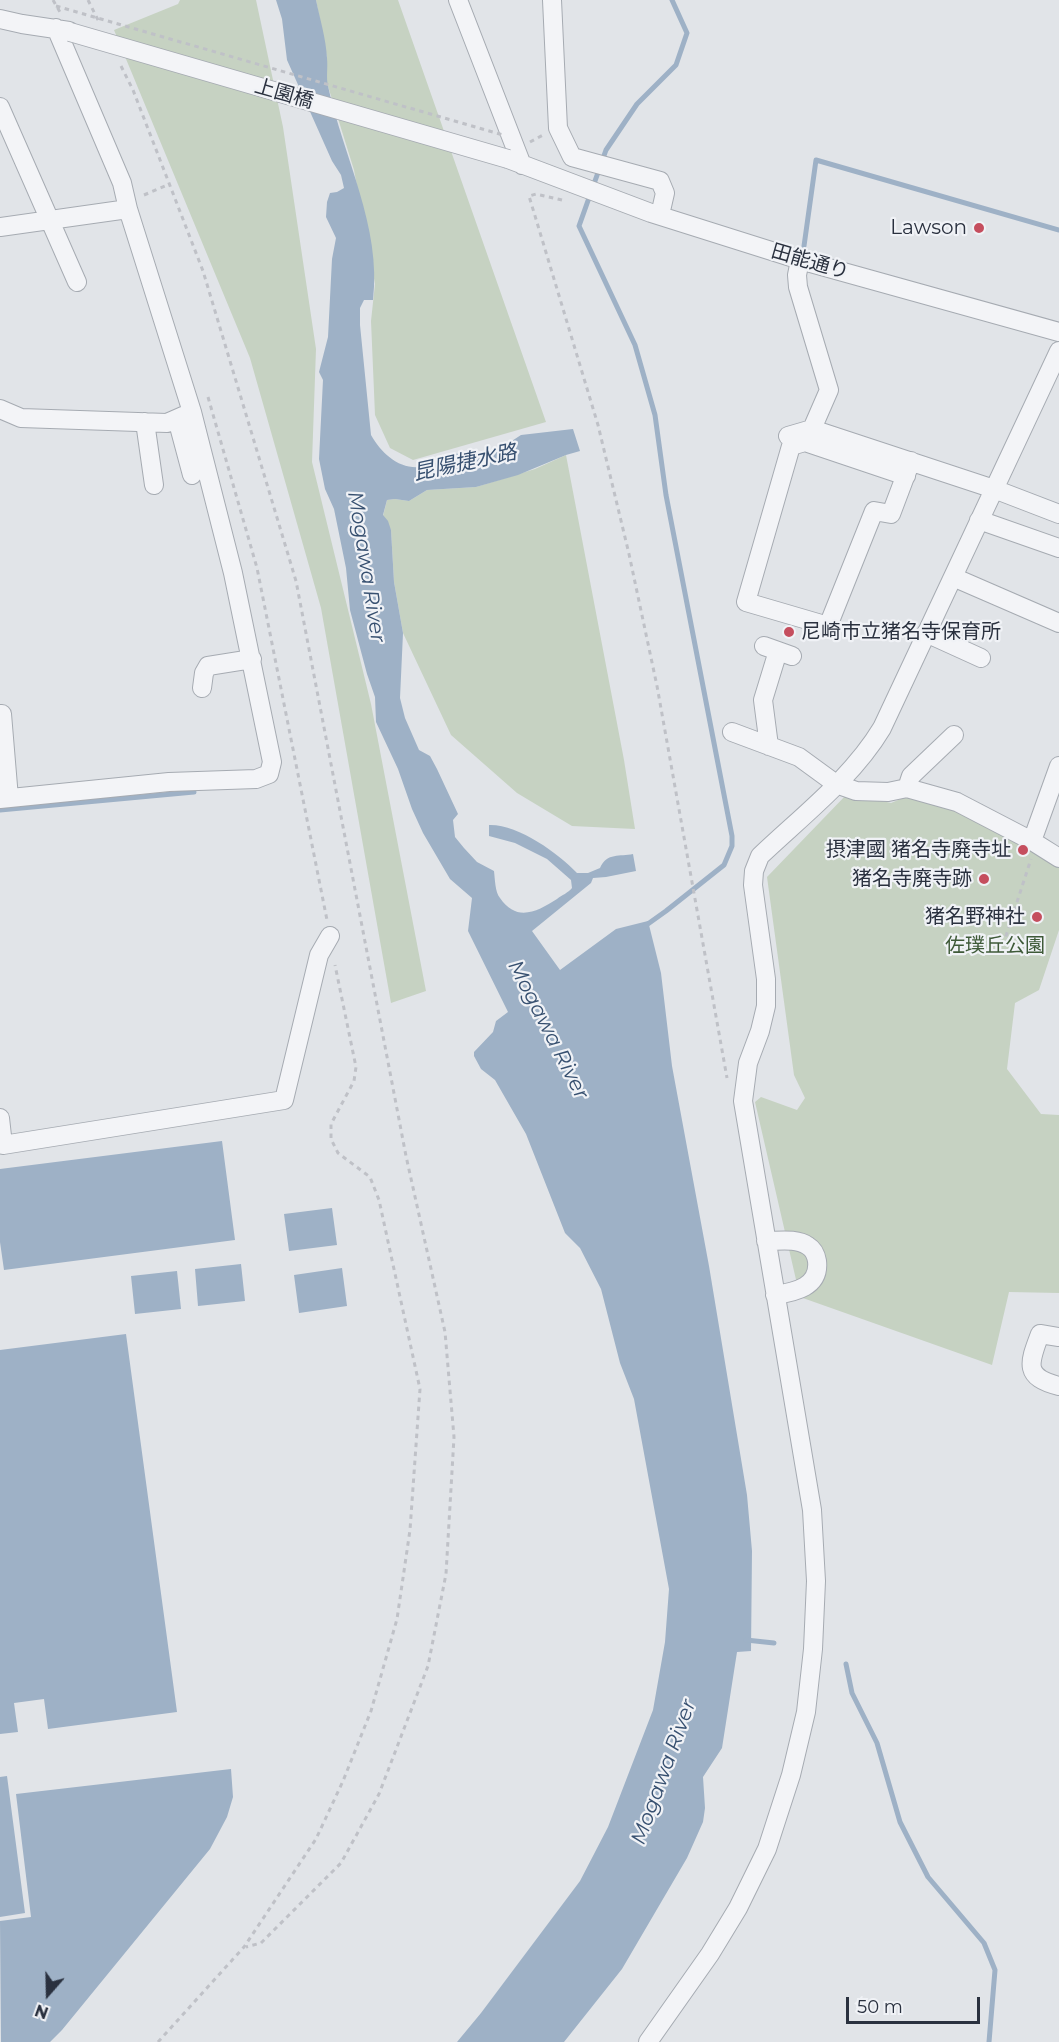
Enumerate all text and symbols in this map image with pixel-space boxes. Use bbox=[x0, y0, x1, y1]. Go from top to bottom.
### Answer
street label: 上園橋 bbox=[252, 74, 316, 114]
place label: Lawson bbox=[890, 216, 967, 240]
marker: Lawson bbox=[972, 221, 986, 235]
street label: 田能通り bbox=[768, 239, 852, 285]
water label: 昆陽捷水路 bbox=[411, 440, 519, 486]
water label: Mogawa River bbox=[342, 490, 390, 644]
place label: 尼崎市立猪名寺保育所 bbox=[801, 620, 1001, 644]
marker: 尼崎市立猪名寺保育所 bbox=[782, 625, 796, 639]
place label: 摂津國 猪名寺廃寺址 bbox=[826, 838, 1011, 862]
marker: 摂津國 猪名寺廃寺址 bbox=[1016, 843, 1030, 857]
place label: 猪名寺廃寺跡 bbox=[852, 867, 972, 891]
marker: 猪名寺廃寺跡 bbox=[977, 872, 991, 886]
place label: 猪名野神社 bbox=[925, 905, 1025, 929]
marker: 猪名野神社 bbox=[1030, 910, 1044, 924]
park label: 佐璞丘公園 bbox=[945, 934, 1045, 958]
water label: Mogawa River bbox=[502, 956, 594, 1104]
water label: Mogawa River bbox=[626, 1696, 702, 1848]
north arrow bbox=[18, 1964, 78, 2024]
scale bar bbox=[849, 1985, 982, 2023]
text: 50 m bbox=[857, 1996, 903, 2018]
text: N bbox=[32, 2000, 51, 2023]

